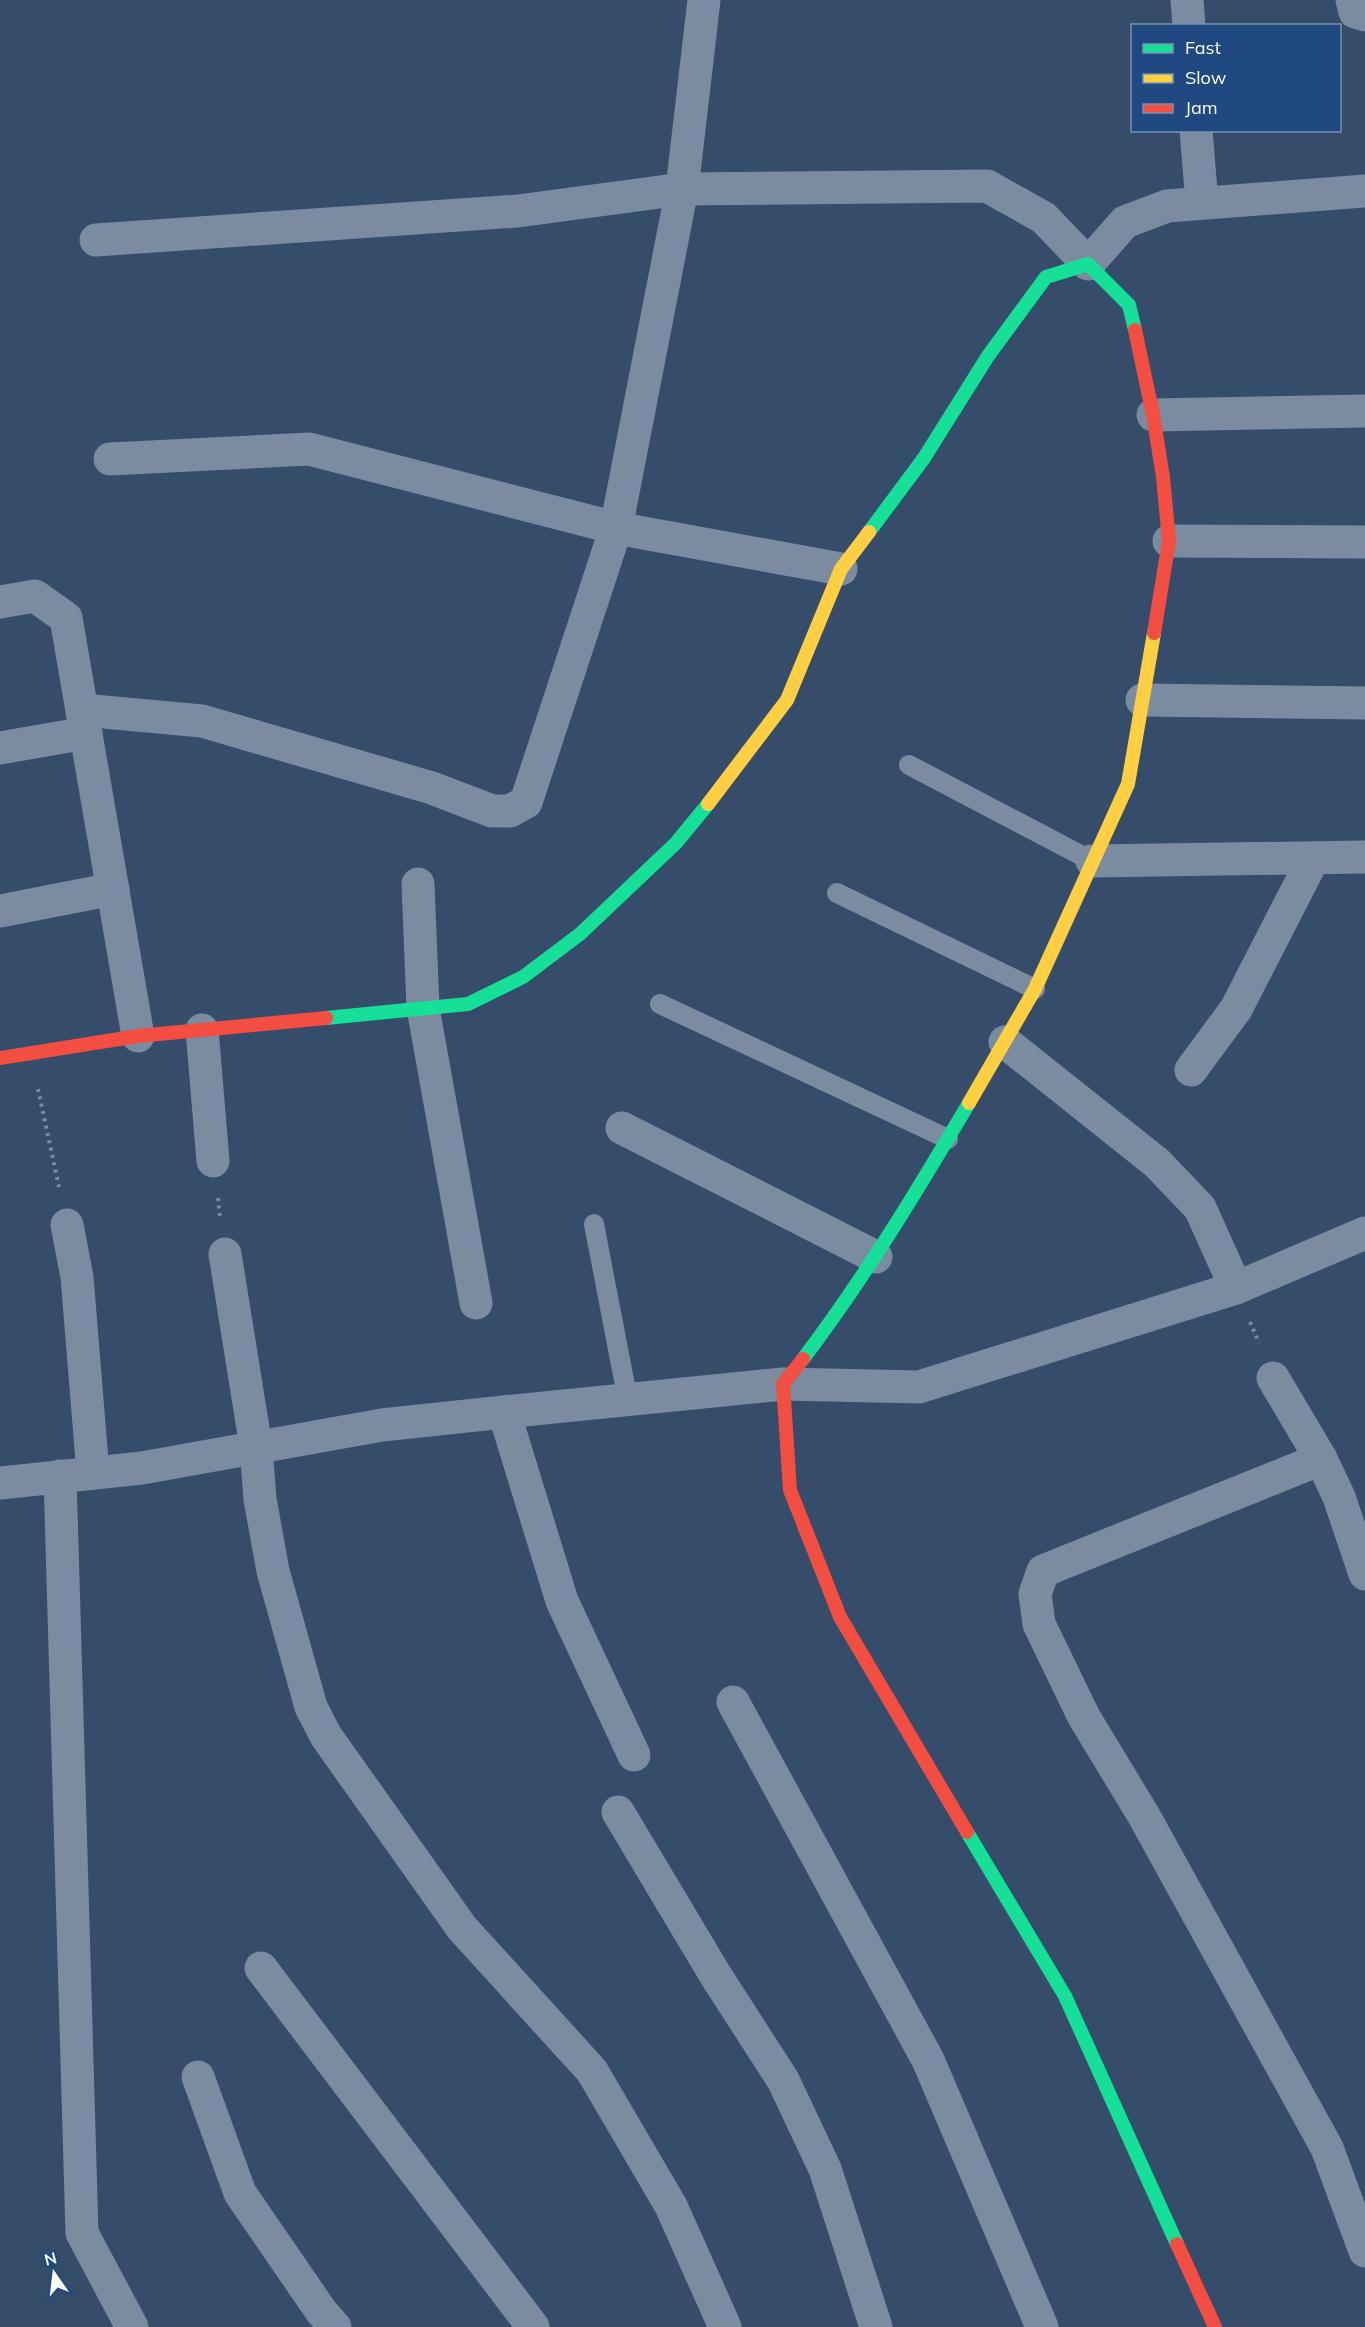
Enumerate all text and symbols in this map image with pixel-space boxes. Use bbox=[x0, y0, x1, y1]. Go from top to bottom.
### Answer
legend bbox=[1131, 24, 1341, 132]
text: Fast bbox=[1185, 36, 1221, 59]
text: Slow bbox=[1185, 66, 1227, 89]
text: Jam bbox=[1185, 96, 1218, 119]
north arrow bbox=[24, 2243, 84, 2303]
text: N bbox=[42, 2247, 59, 2270]

